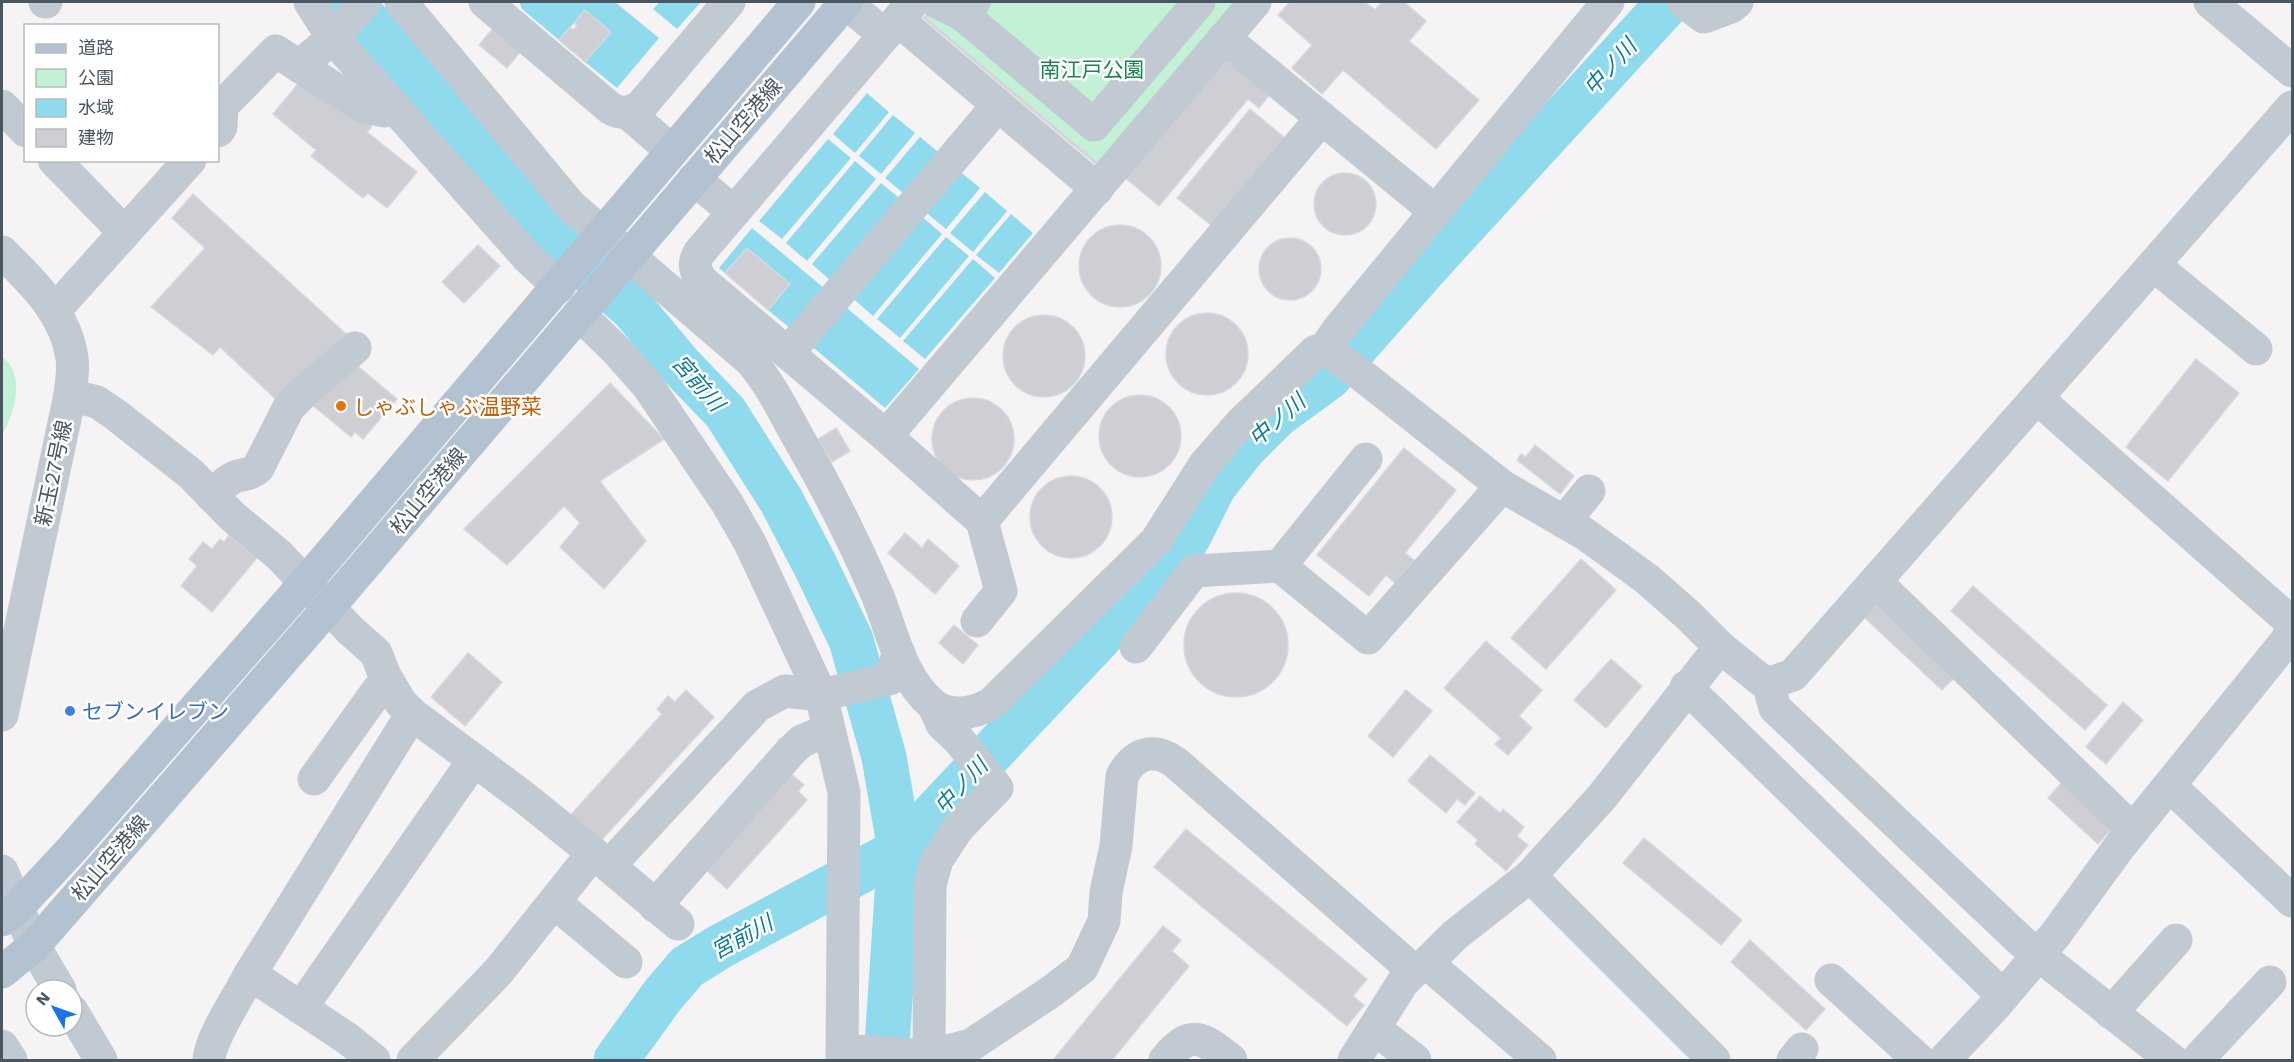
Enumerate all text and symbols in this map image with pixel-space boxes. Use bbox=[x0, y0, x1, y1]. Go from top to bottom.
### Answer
legend bbox=[24, 24, 219, 162]
water label: 中ノ川 bbox=[1579, 33, 1643, 100]
text: 道路 bbox=[78, 37, 114, 58]
park label: 南江戸公園 bbox=[1040, 57, 1145, 82]
text: 公園 bbox=[78, 67, 114, 88]
street label: 松山空港線 bbox=[699, 73, 787, 169]
text: 水域 bbox=[78, 97, 114, 118]
text: 建物 bbox=[78, 127, 114, 148]
water label: 宮前川 bbox=[667, 350, 730, 418]
water label: 中ノ川 bbox=[1244, 388, 1312, 451]
place label: しゃぶしゃぶ温野菜 bbox=[353, 394, 542, 419]
marker: しゃぶしゃぶ温野菜 bbox=[334, 399, 348, 413]
street label: 新玉27号線 bbox=[30, 418, 76, 528]
street label: 松山空港線 bbox=[385, 443, 471, 539]
place label: セブンイレブン bbox=[82, 699, 229, 724]
marker: セブンイレブン bbox=[63, 704, 77, 718]
water label: 中ノ川 bbox=[929, 752, 994, 819]
street label: 松山空港線 bbox=[66, 810, 154, 906]
water label: 宮前川 bbox=[707, 909, 779, 964]
north arrow bbox=[24, 978, 84, 1038]
text: N bbox=[32, 988, 54, 1009]

